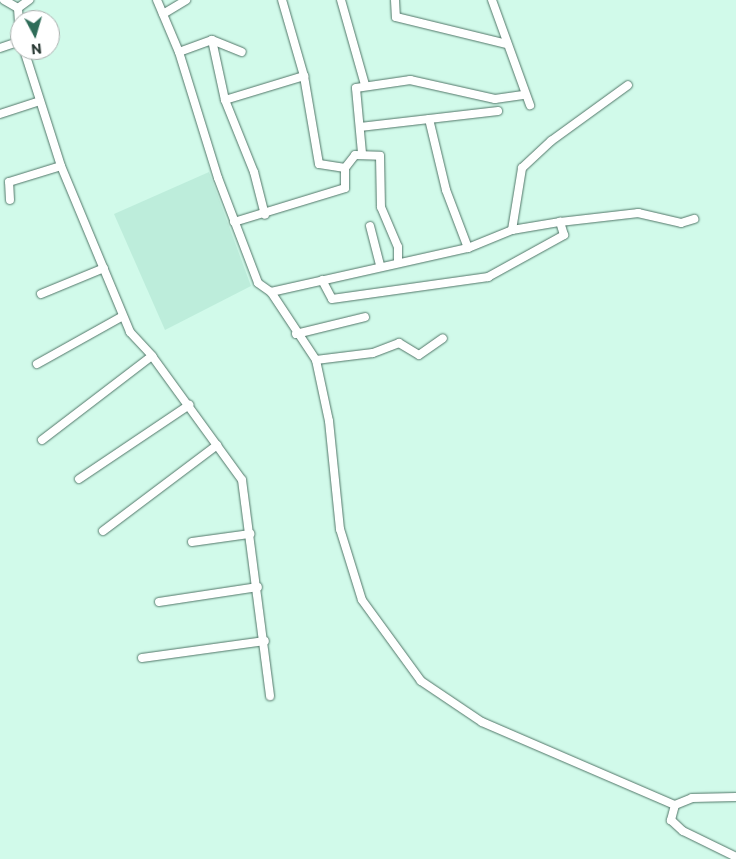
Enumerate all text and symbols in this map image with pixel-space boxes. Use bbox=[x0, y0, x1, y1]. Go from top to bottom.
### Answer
north arrow bbox=[10, 10, 60, 60]
text: N bbox=[30, 40, 43, 58]

